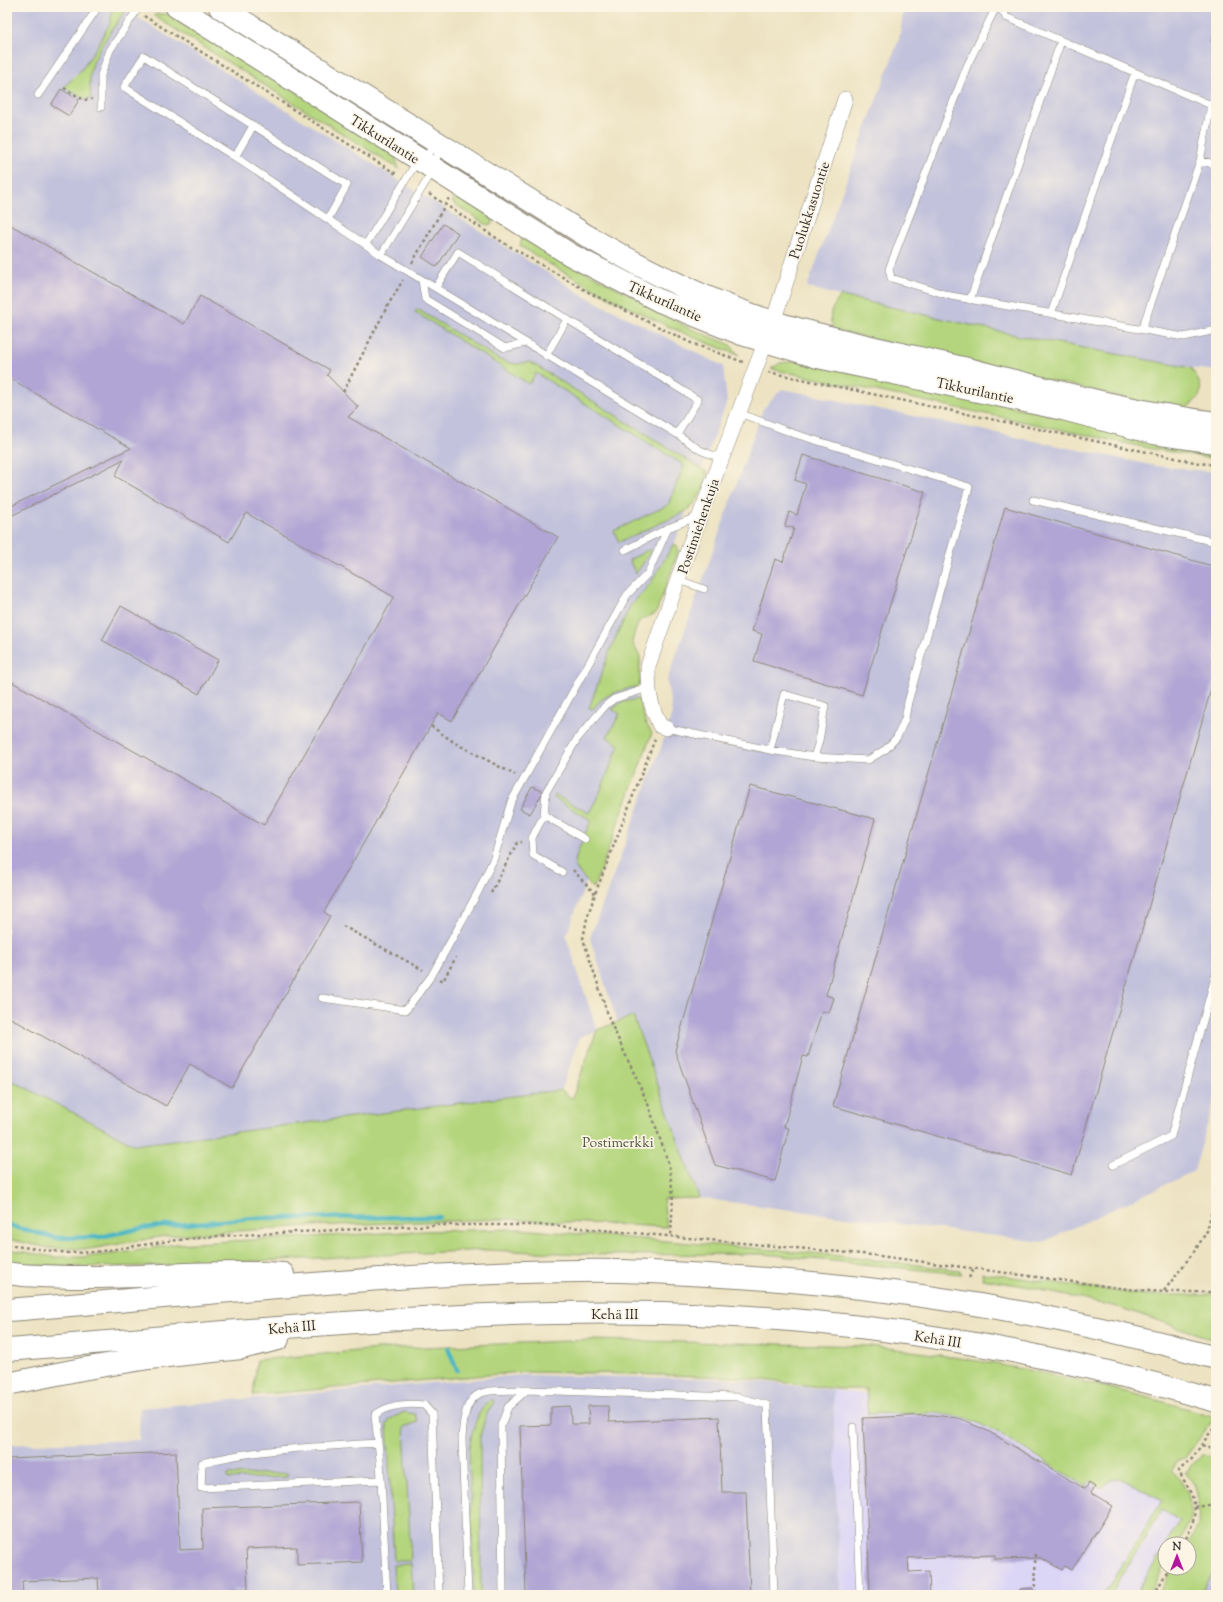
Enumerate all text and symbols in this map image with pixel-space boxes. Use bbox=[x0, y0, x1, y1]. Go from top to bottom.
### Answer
street label: Tikkurilantie bbox=[345, 111, 423, 170]
street label: Puolukkasuontie bbox=[786, 159, 836, 262]
street label: Tikkurilantie bbox=[624, 278, 704, 328]
street label: Tikkurilantie bbox=[934, 374, 1015, 410]
street label: Postimiehenkuja bbox=[674, 476, 726, 577]
park label: Postimerkki bbox=[582, 1134, 654, 1154]
street label: Kehä III bbox=[591, 1306, 639, 1326]
street label: Kehä III bbox=[268, 1317, 317, 1341]
street label: Kehä III bbox=[913, 1327, 963, 1355]
north arrow bbox=[1157, 1536, 1197, 1576]
text: N bbox=[1172, 1539, 1182, 1555]

